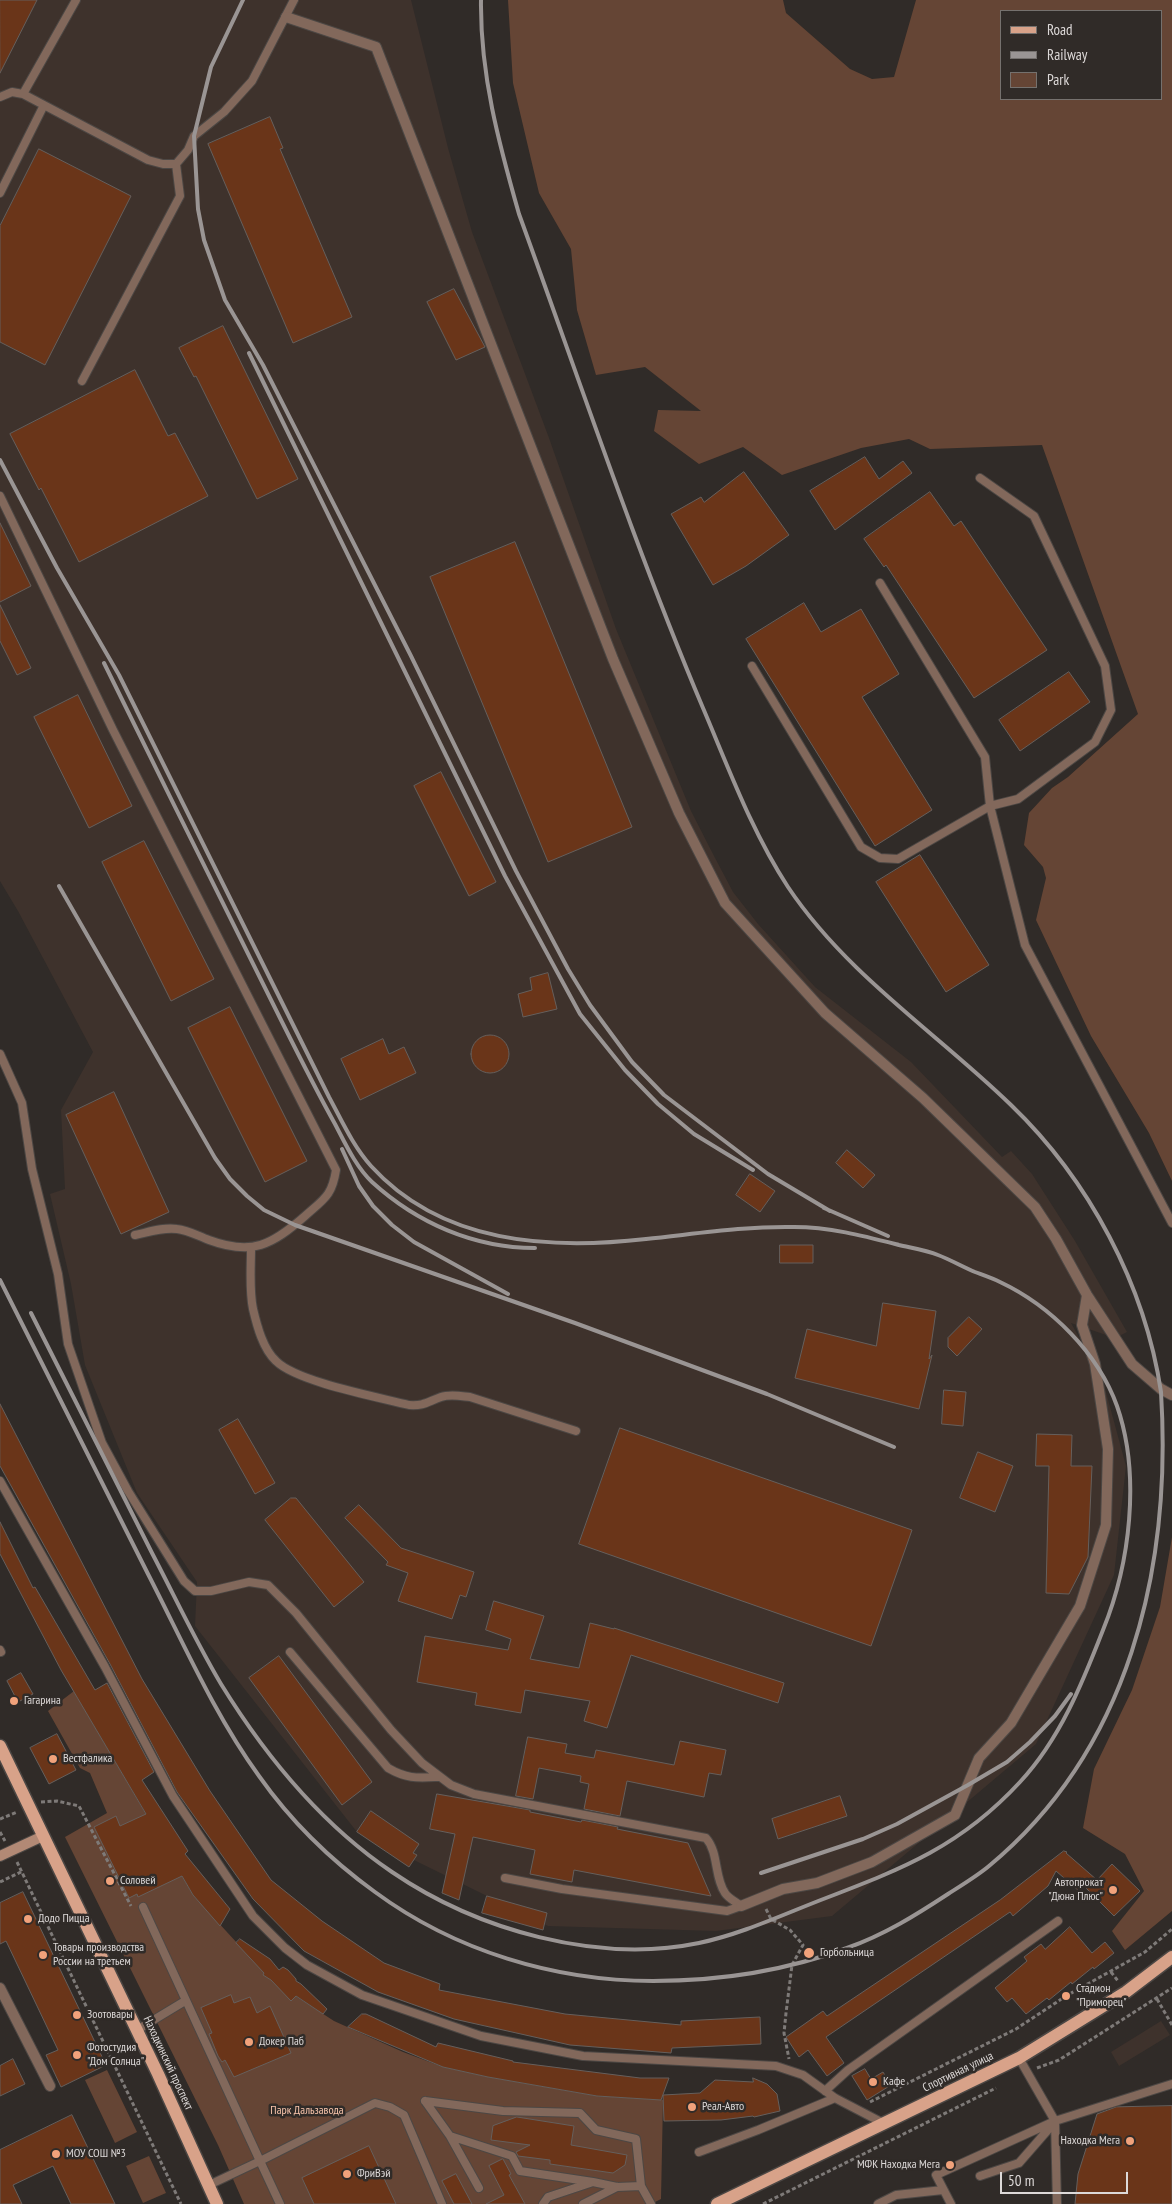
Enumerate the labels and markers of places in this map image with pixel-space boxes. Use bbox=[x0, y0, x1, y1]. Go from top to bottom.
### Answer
place label: Гагарина bbox=[24, 1694, 61, 1708]
marker: Гагарина bbox=[8, 1695, 20, 1707]
place label: Вестфалика bbox=[63, 1752, 112, 1766]
marker: Вестфалика bbox=[47, 1753, 59, 1765]
place label: Соловей bbox=[120, 1874, 155, 1888]
marker: Соловей bbox=[104, 1875, 116, 1887]
place label: Автопрокат "Дюна Плюс" bbox=[1048, 1876, 1103, 1904]
marker: Автопрокат "Дюна Плюс" bbox=[1107, 1884, 1119, 1896]
place label: Додо Пицца bbox=[38, 1912, 89, 1926]
marker: Додо Пицца bbox=[22, 1913, 34, 1925]
place label: Товары производства России на третьем bbox=[53, 1941, 144, 1969]
marker: Горбольница bbox=[802, 1946, 816, 1960]
place label: Горбольница bbox=[820, 1946, 874, 1960]
marker: Товары производства России на третьем bbox=[37, 1949, 49, 1961]
place label: Стадион "Приморец" bbox=[1076, 1982, 1127, 2010]
marker: Стадион "Приморец" bbox=[1060, 1990, 1072, 2002]
place label: Зоотовары bbox=[87, 2008, 133, 2022]
marker: Зоотовары bbox=[71, 2009, 83, 2021]
place label: Докер Паб bbox=[259, 2035, 304, 2049]
marker: Докер Паб bbox=[243, 2036, 255, 2048]
place label: Фотостудия "Дом Солнца" bbox=[87, 2041, 144, 2069]
marker: Фотостудия "Дом Солнца" bbox=[71, 2049, 83, 2061]
place label: Кафе bbox=[883, 2075, 905, 2089]
marker: Кафе bbox=[867, 2076, 879, 2088]
place label: Реал-Авто bbox=[702, 2100, 744, 2114]
marker: Реал-Авто bbox=[686, 2101, 698, 2113]
place label: Находка Мега bbox=[1061, 2134, 1120, 2148]
marker: Находка Мега bbox=[1124, 2135, 1136, 2147]
place label: МОУ СОШ №3 bbox=[66, 2147, 126, 2161]
marker: МОУ СОШ №3 bbox=[50, 2148, 62, 2160]
place label: МФК Находка Мега bbox=[857, 2158, 940, 2172]
marker: МФК Находка Мега bbox=[944, 2159, 956, 2171]
place label: ФриВэй bbox=[357, 2167, 390, 2181]
marker: ФриВэй bbox=[341, 2168, 353, 2180]

